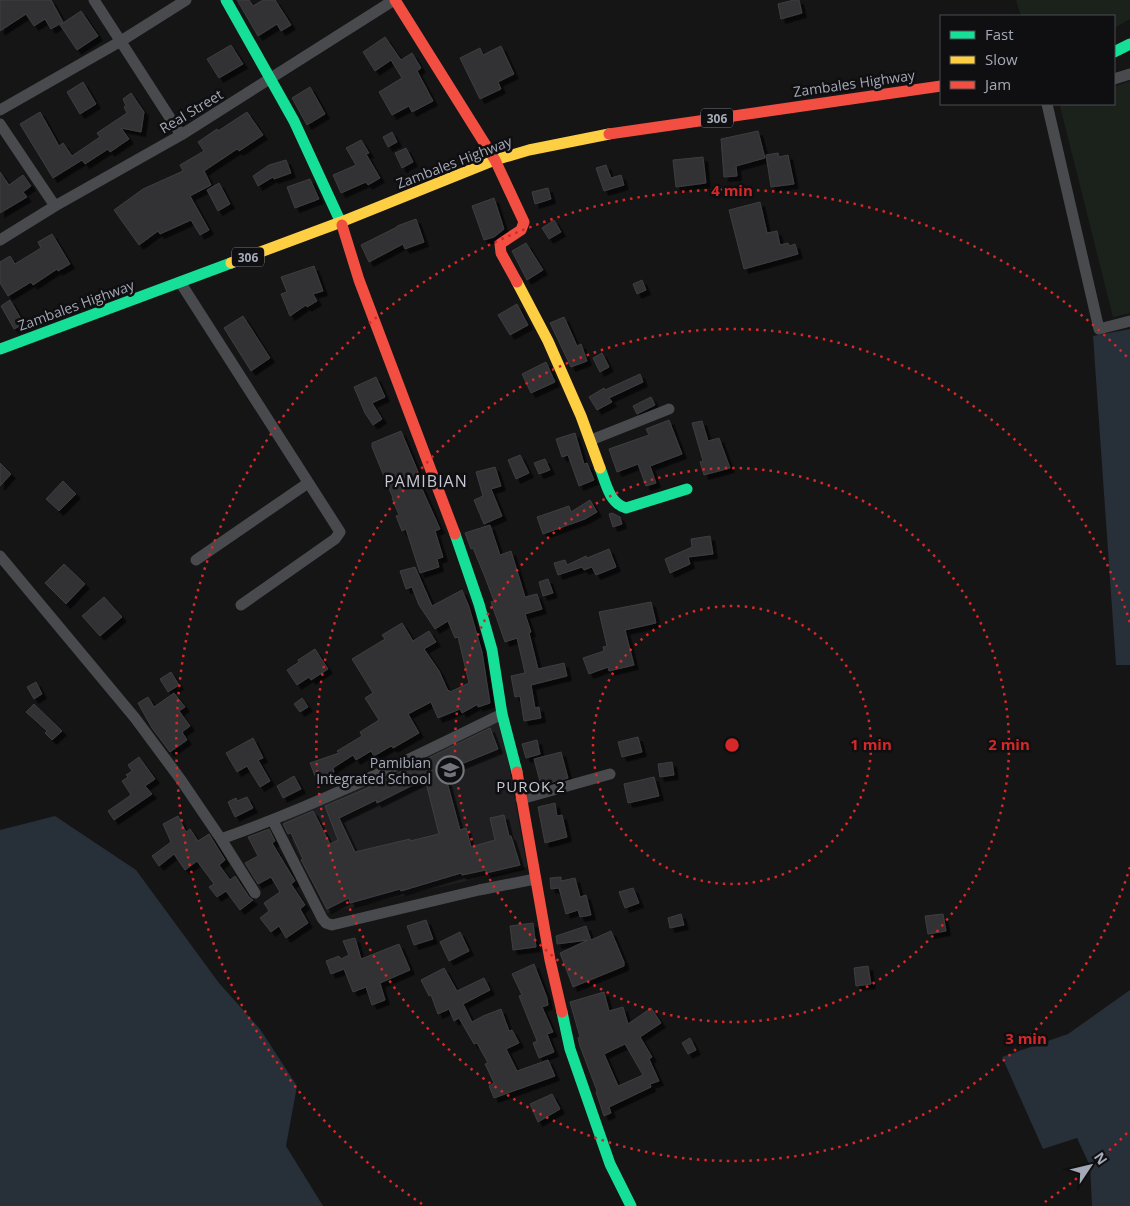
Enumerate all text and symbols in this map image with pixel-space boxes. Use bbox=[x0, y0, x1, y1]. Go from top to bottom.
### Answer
legend bbox=[940, 15, 1115, 105]
text: Fast bbox=[985, 24, 1014, 44]
text: Slow bbox=[985, 49, 1018, 69]
street label: Zambales Highway bbox=[792, 65, 917, 101]
text: Jam bbox=[983, 74, 1011, 94]
street label: Real Street bbox=[156, 85, 226, 137]
road number: 306 bbox=[701, 109, 733, 128]
street label: Zambales Highway bbox=[393, 131, 515, 193]
text: 4 min bbox=[711, 180, 753, 200]
road number: 306 bbox=[232, 248, 264, 266]
street label: Zambales Highway bbox=[15, 275, 138, 335]
district label: PAMIBIAN bbox=[384, 470, 468, 492]
text: 1 min bbox=[850, 734, 892, 754]
text: 2 min bbox=[988, 734, 1030, 754]
centre of rings bbox=[723, 736, 741, 754]
place label: Pamibian Integrated School bbox=[316, 753, 431, 788]
school or university icon: Pamibian Integrated School bbox=[435, 755, 465, 785]
district label: PUROK 2 bbox=[496, 776, 566, 796]
text: 3 min bbox=[1005, 1028, 1047, 1048]
north arrow bbox=[1065, 1141, 1115, 1191]
text: N bbox=[1090, 1148, 1112, 1168]

